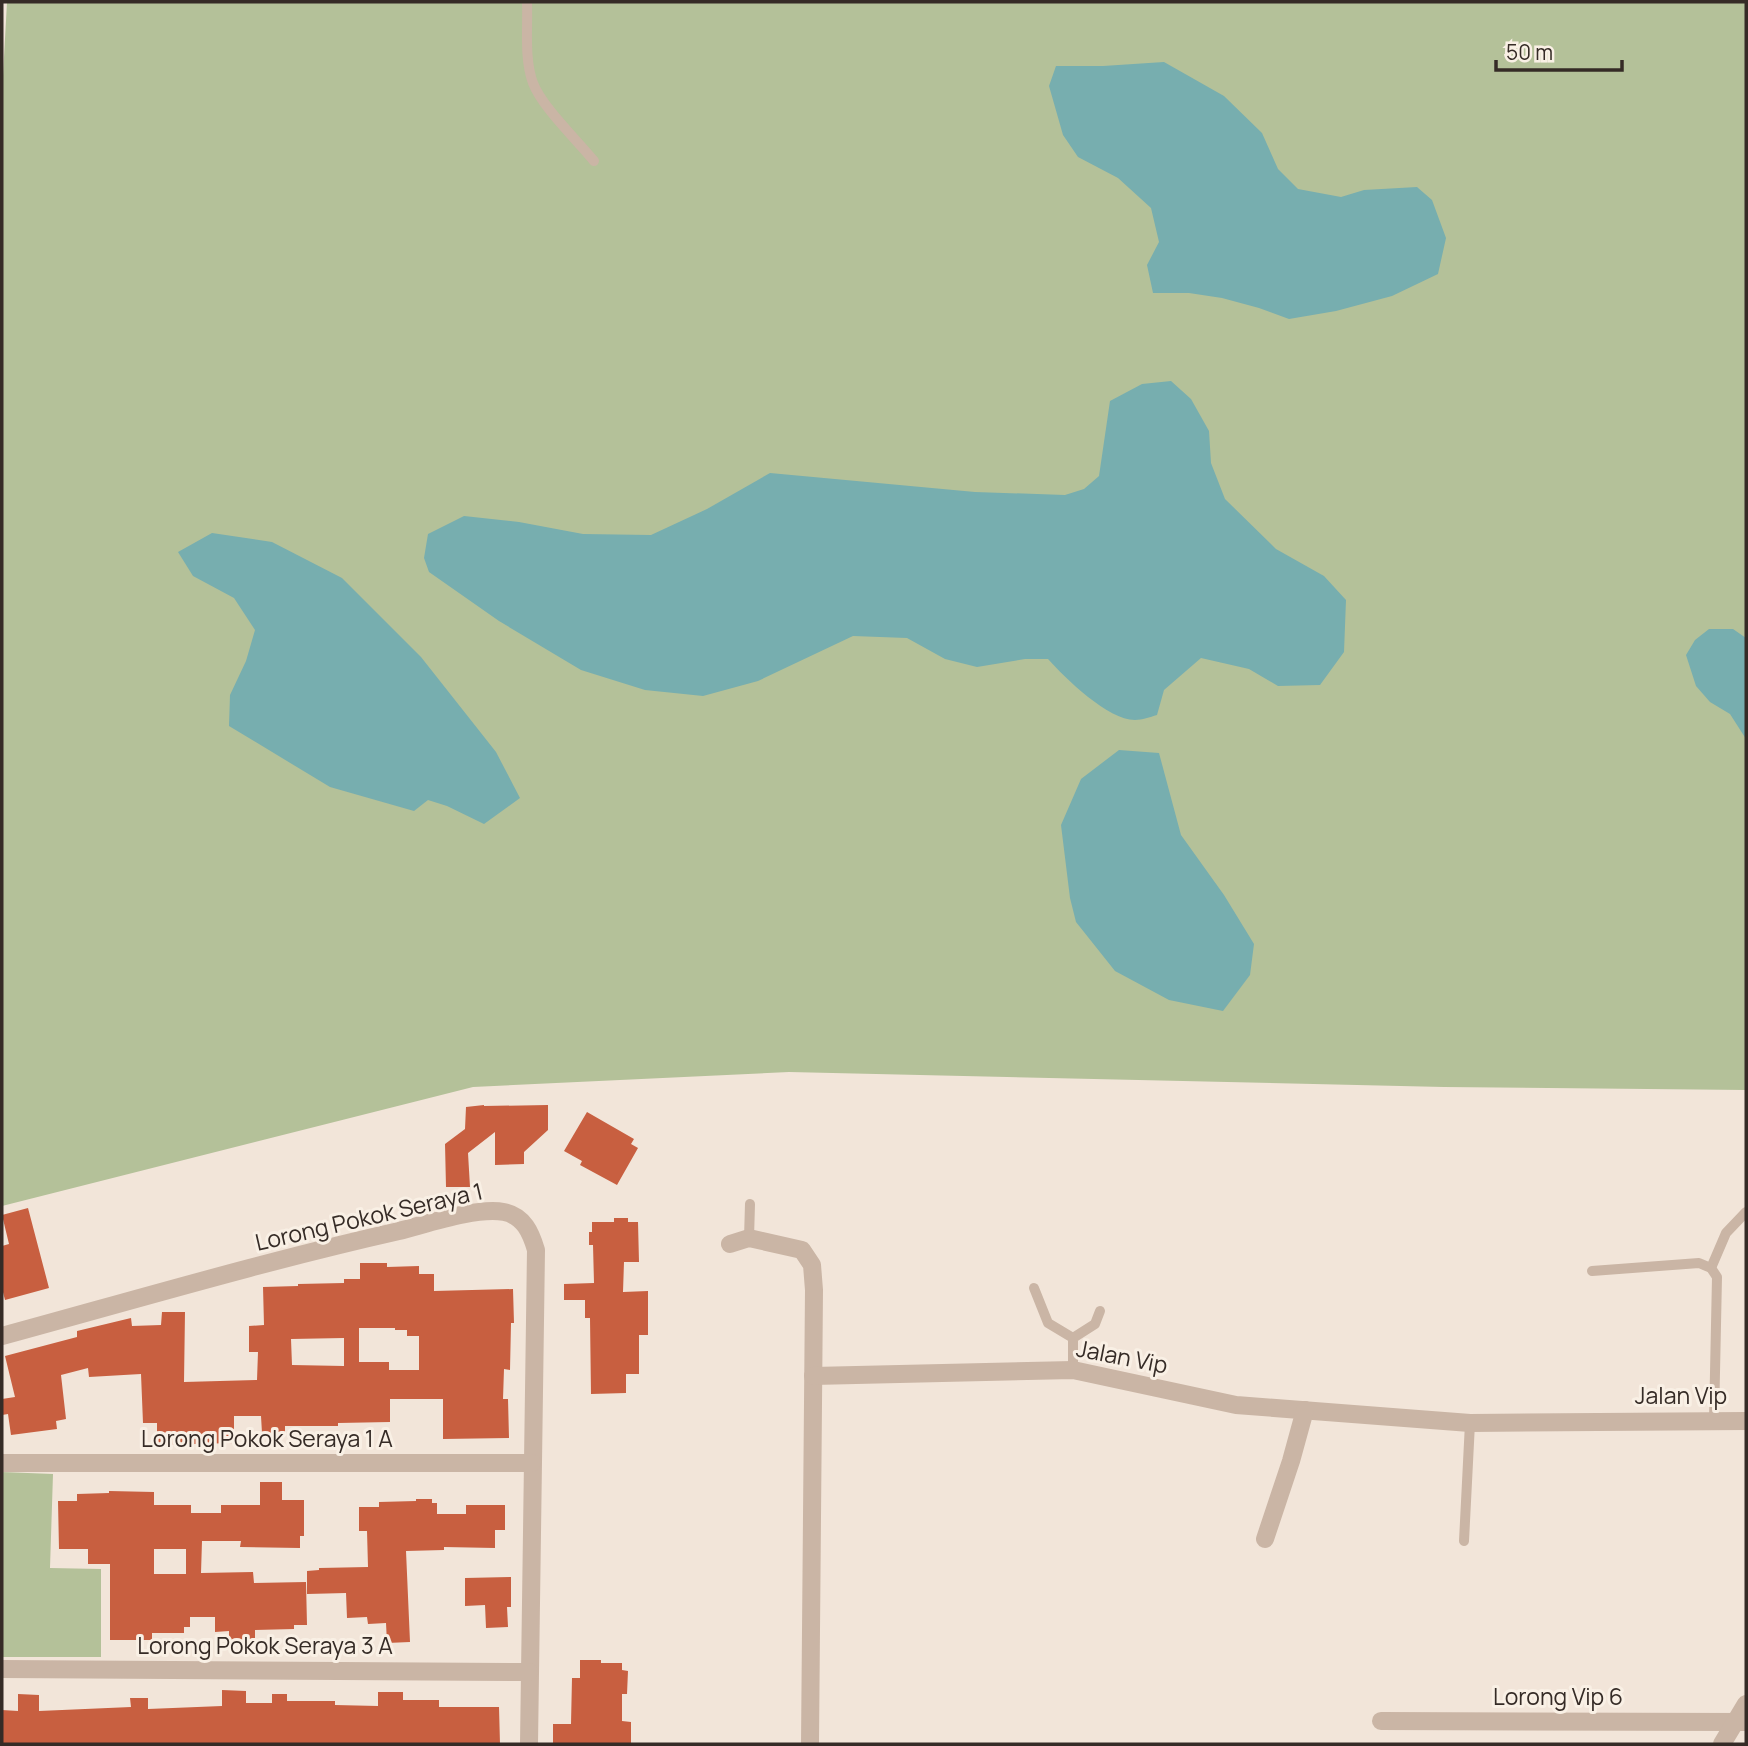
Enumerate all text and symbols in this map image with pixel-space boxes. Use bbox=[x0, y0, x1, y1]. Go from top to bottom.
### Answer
scale bar bbox=[1496, 28, 1622, 72]
text: 50 m bbox=[1506, 38, 1553, 66]
street label: Lorong Pokok Seraya 1 bbox=[252, 1174, 486, 1258]
street label: Jalan Vip bbox=[1074, 1332, 1171, 1381]
street label: Jalan Vip bbox=[1635, 1379, 1727, 1411]
street label: Lorong Pokok Seraya 1 A bbox=[141, 1422, 393, 1454]
street label: Lorong Pokok Seraya 3 A bbox=[137, 1629, 393, 1661]
street label: Lorong Vip 6 bbox=[1493, 1680, 1623, 1712]

